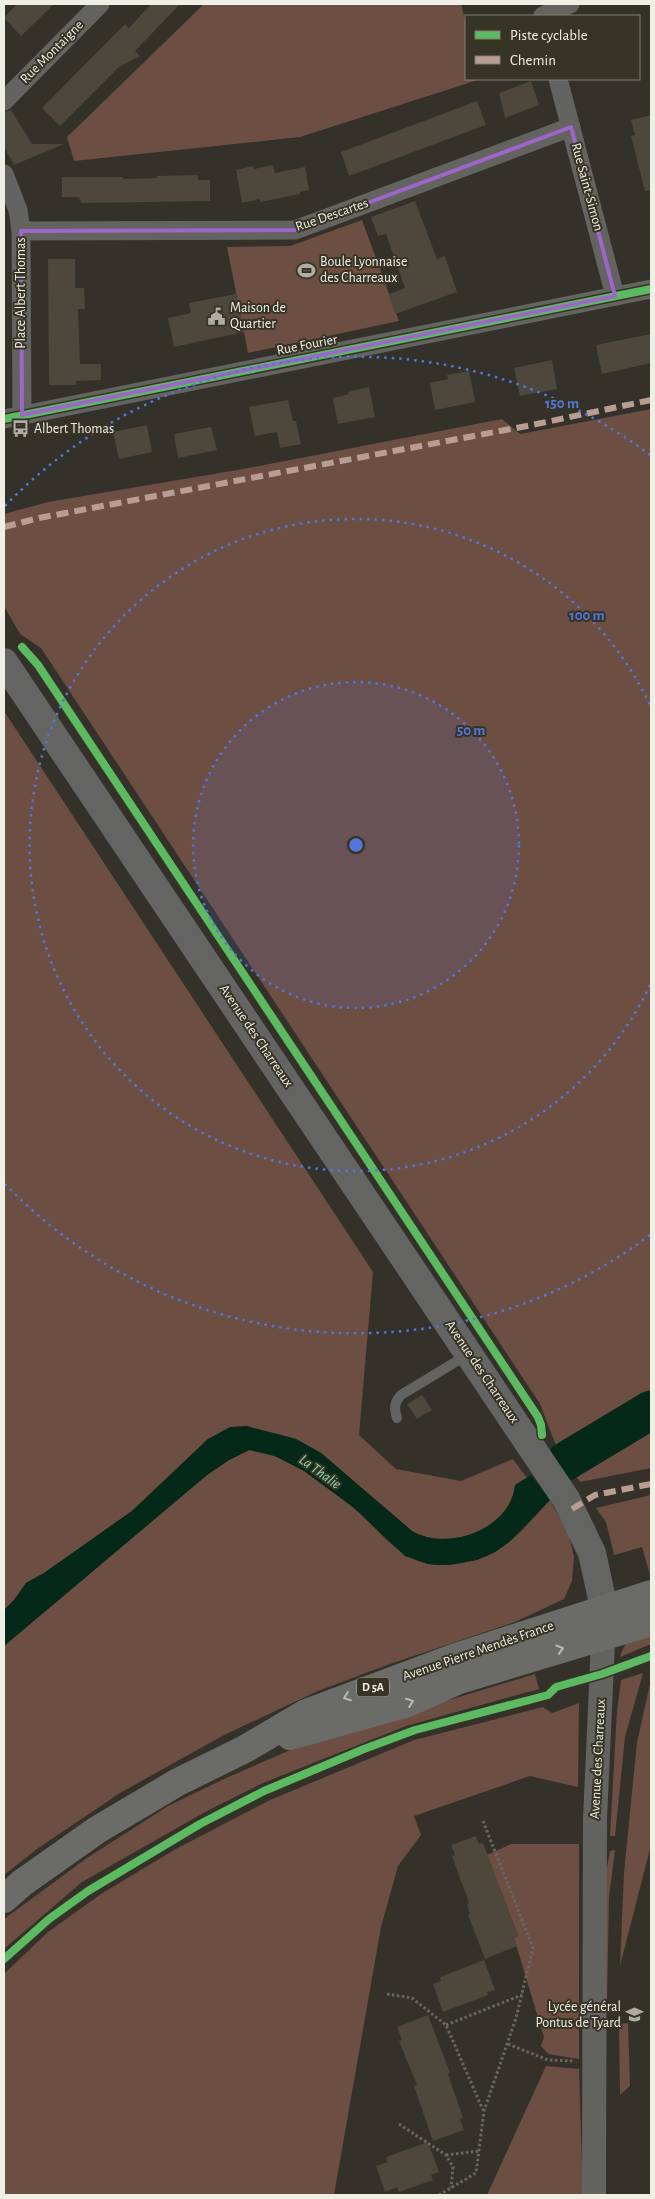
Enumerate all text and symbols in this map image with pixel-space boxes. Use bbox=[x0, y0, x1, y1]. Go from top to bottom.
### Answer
legend bbox=[465, 15, 640, 80]
street label: Rue Montaigne bbox=[18, 18, 86, 86]
text: Piste cyclable bbox=[510, 28, 588, 43]
text: Chemin bbox=[510, 53, 556, 68]
street label: Rue Saint-Simon bbox=[569, 141, 605, 233]
street label: Rue Descartes bbox=[294, 196, 370, 234]
street label: Place Albert Thomas bbox=[14, 237, 28, 349]
place label: Boule Lyonnaise des Charreaux bbox=[320, 255, 407, 285]
sports icon: Boule Lyonnaise des Charreaux bbox=[296, 260, 316, 280]
place label: Maison de Quartier bbox=[230, 301, 286, 331]
public building icon: Maison de Quartier bbox=[206, 306, 226, 326]
street label: Rue Fourier bbox=[275, 332, 339, 358]
text: 150 m bbox=[545, 396, 579, 411]
bus stop icon: Albert Thomas bbox=[10, 419, 30, 439]
place label: Albert Thomas bbox=[34, 422, 114, 436]
text: 100 m bbox=[569, 608, 605, 623]
text: 50 m bbox=[457, 723, 485, 738]
centre of rings bbox=[347, 836, 365, 854]
street label: Avenue des Charreaux bbox=[217, 982, 295, 1090]
street label: Avenue des Charreaux bbox=[443, 1318, 521, 1426]
water label: La Thalie bbox=[296, 1452, 344, 1492]
street label: Avenue Pierre Mendès France bbox=[401, 1618, 555, 1684]
one-way arrow bbox=[555, 1645, 563, 1655]
road number: D 5A bbox=[357, 1678, 389, 1696]
one-way arrow bbox=[343, 1691, 351, 1701]
one-way arrow bbox=[405, 1698, 413, 1708]
street label: Avenue des Charreaux bbox=[588, 1699, 608, 1819]
place label: Lycée général Pontus de Tyard bbox=[535, 2000, 621, 2030]
school or university icon: Lycée général Pontus de Tyard bbox=[625, 2005, 645, 2025]

